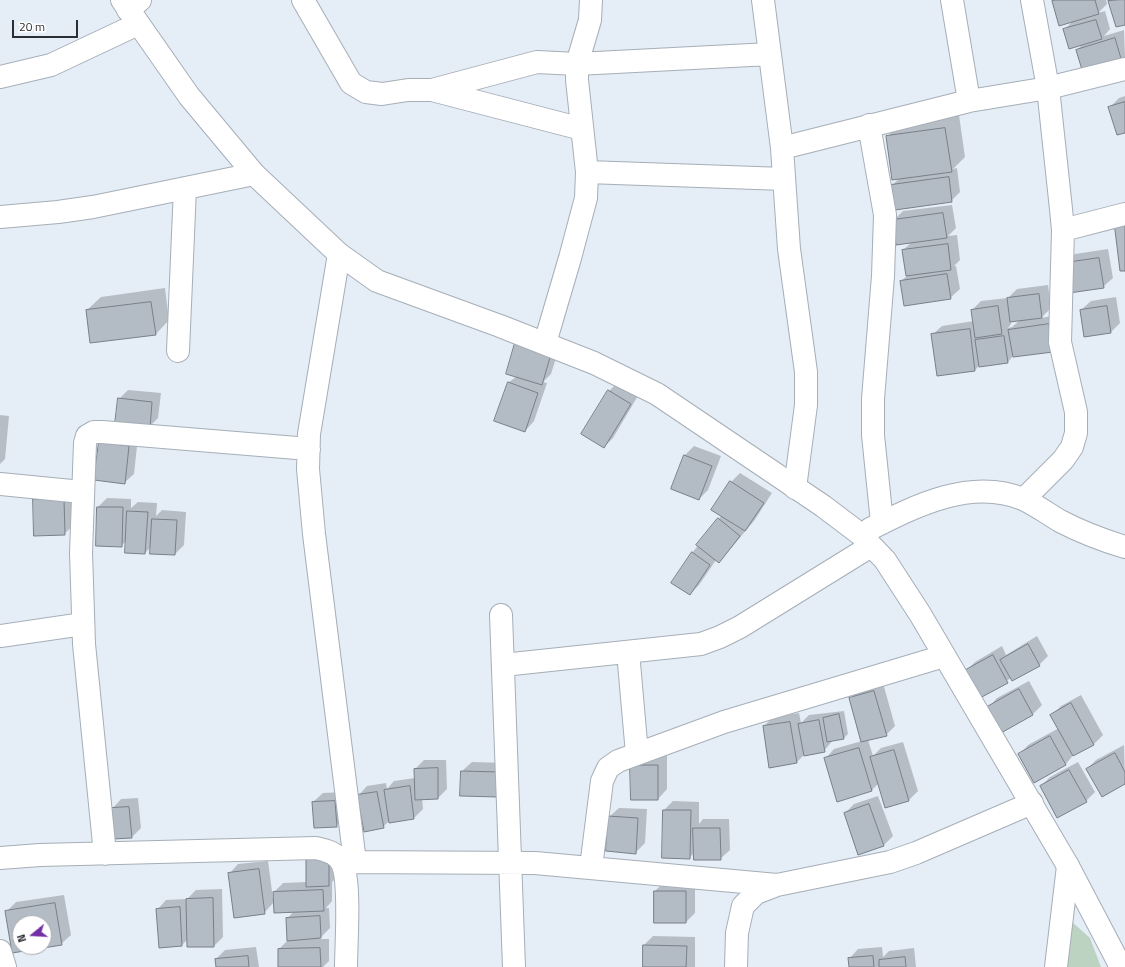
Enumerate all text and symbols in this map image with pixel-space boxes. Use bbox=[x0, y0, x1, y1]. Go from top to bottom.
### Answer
scale bar bbox=[14, 12, 80, 38]
text: 20 m bbox=[19, 17, 45, 36]
north arrow bbox=[12, 915, 52, 955]
text: N bbox=[13, 932, 30, 944]

